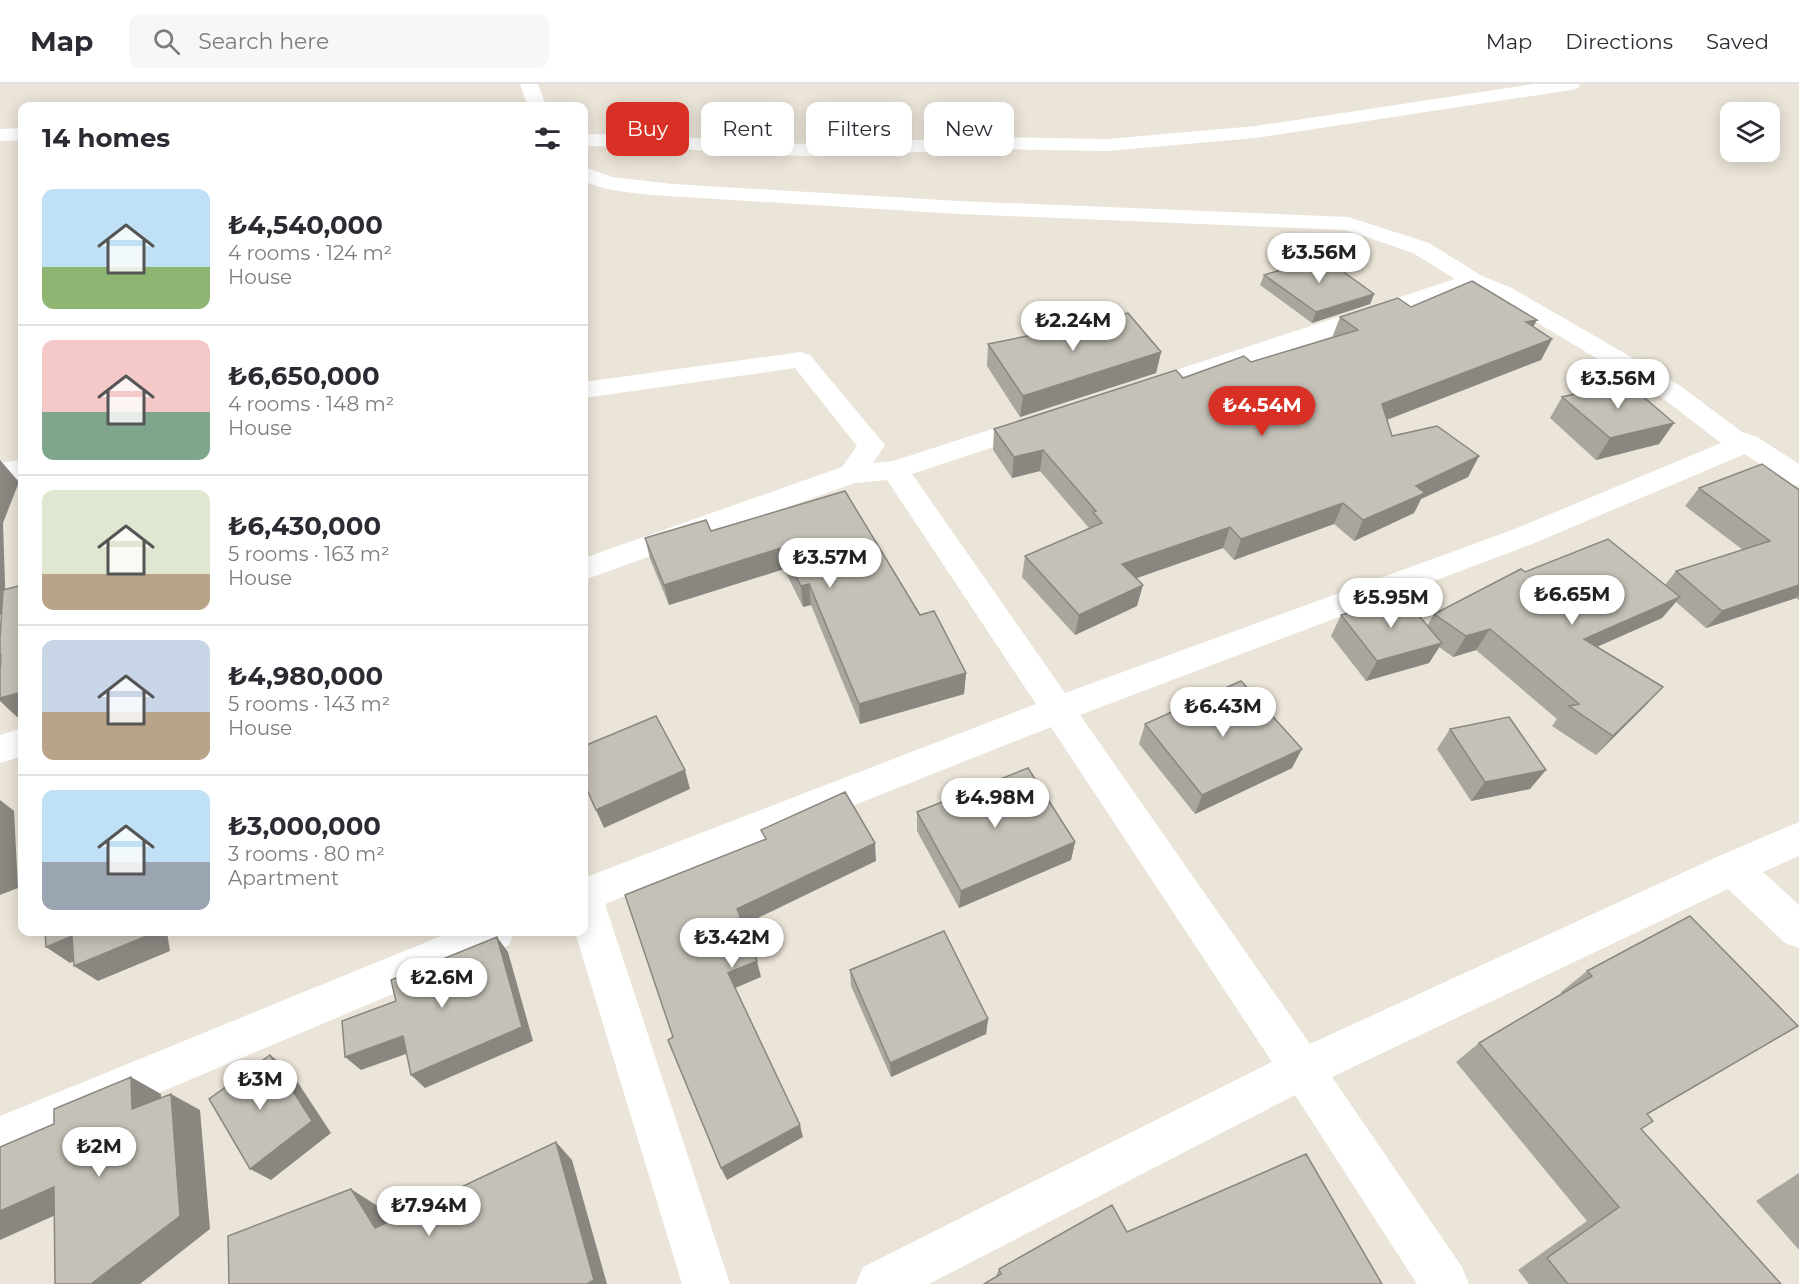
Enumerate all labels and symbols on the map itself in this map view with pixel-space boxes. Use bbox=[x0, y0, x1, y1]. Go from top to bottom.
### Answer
pin: ₺3.56M bbox=[1270, 233, 1368, 284]
pin: ₺2.24M bbox=[1024, 301, 1122, 352]
pin: ₺3.56M bbox=[1569, 359, 1667, 410]
pin: ₺4.54M bbox=[1213, 386, 1311, 437]
pin: ₺3.57M bbox=[781, 538, 879, 589]
pin: ₺6.65M bbox=[1523, 575, 1621, 626]
pin: ₺5.95M bbox=[1342, 578, 1440, 629]
pin: ₺6.43M bbox=[1174, 687, 1272, 738]
pin: ₺4.98M bbox=[946, 778, 1044, 829]
pin: ₺3.42M bbox=[683, 918, 781, 969]
pin: ₺2.6M bbox=[400, 958, 484, 1009]
pin: ₺3M bbox=[231, 1060, 289, 1111]
pin: ₺2M bbox=[70, 1127, 128, 1178]
pin: ₺7.94M bbox=[380, 1186, 478, 1237]

